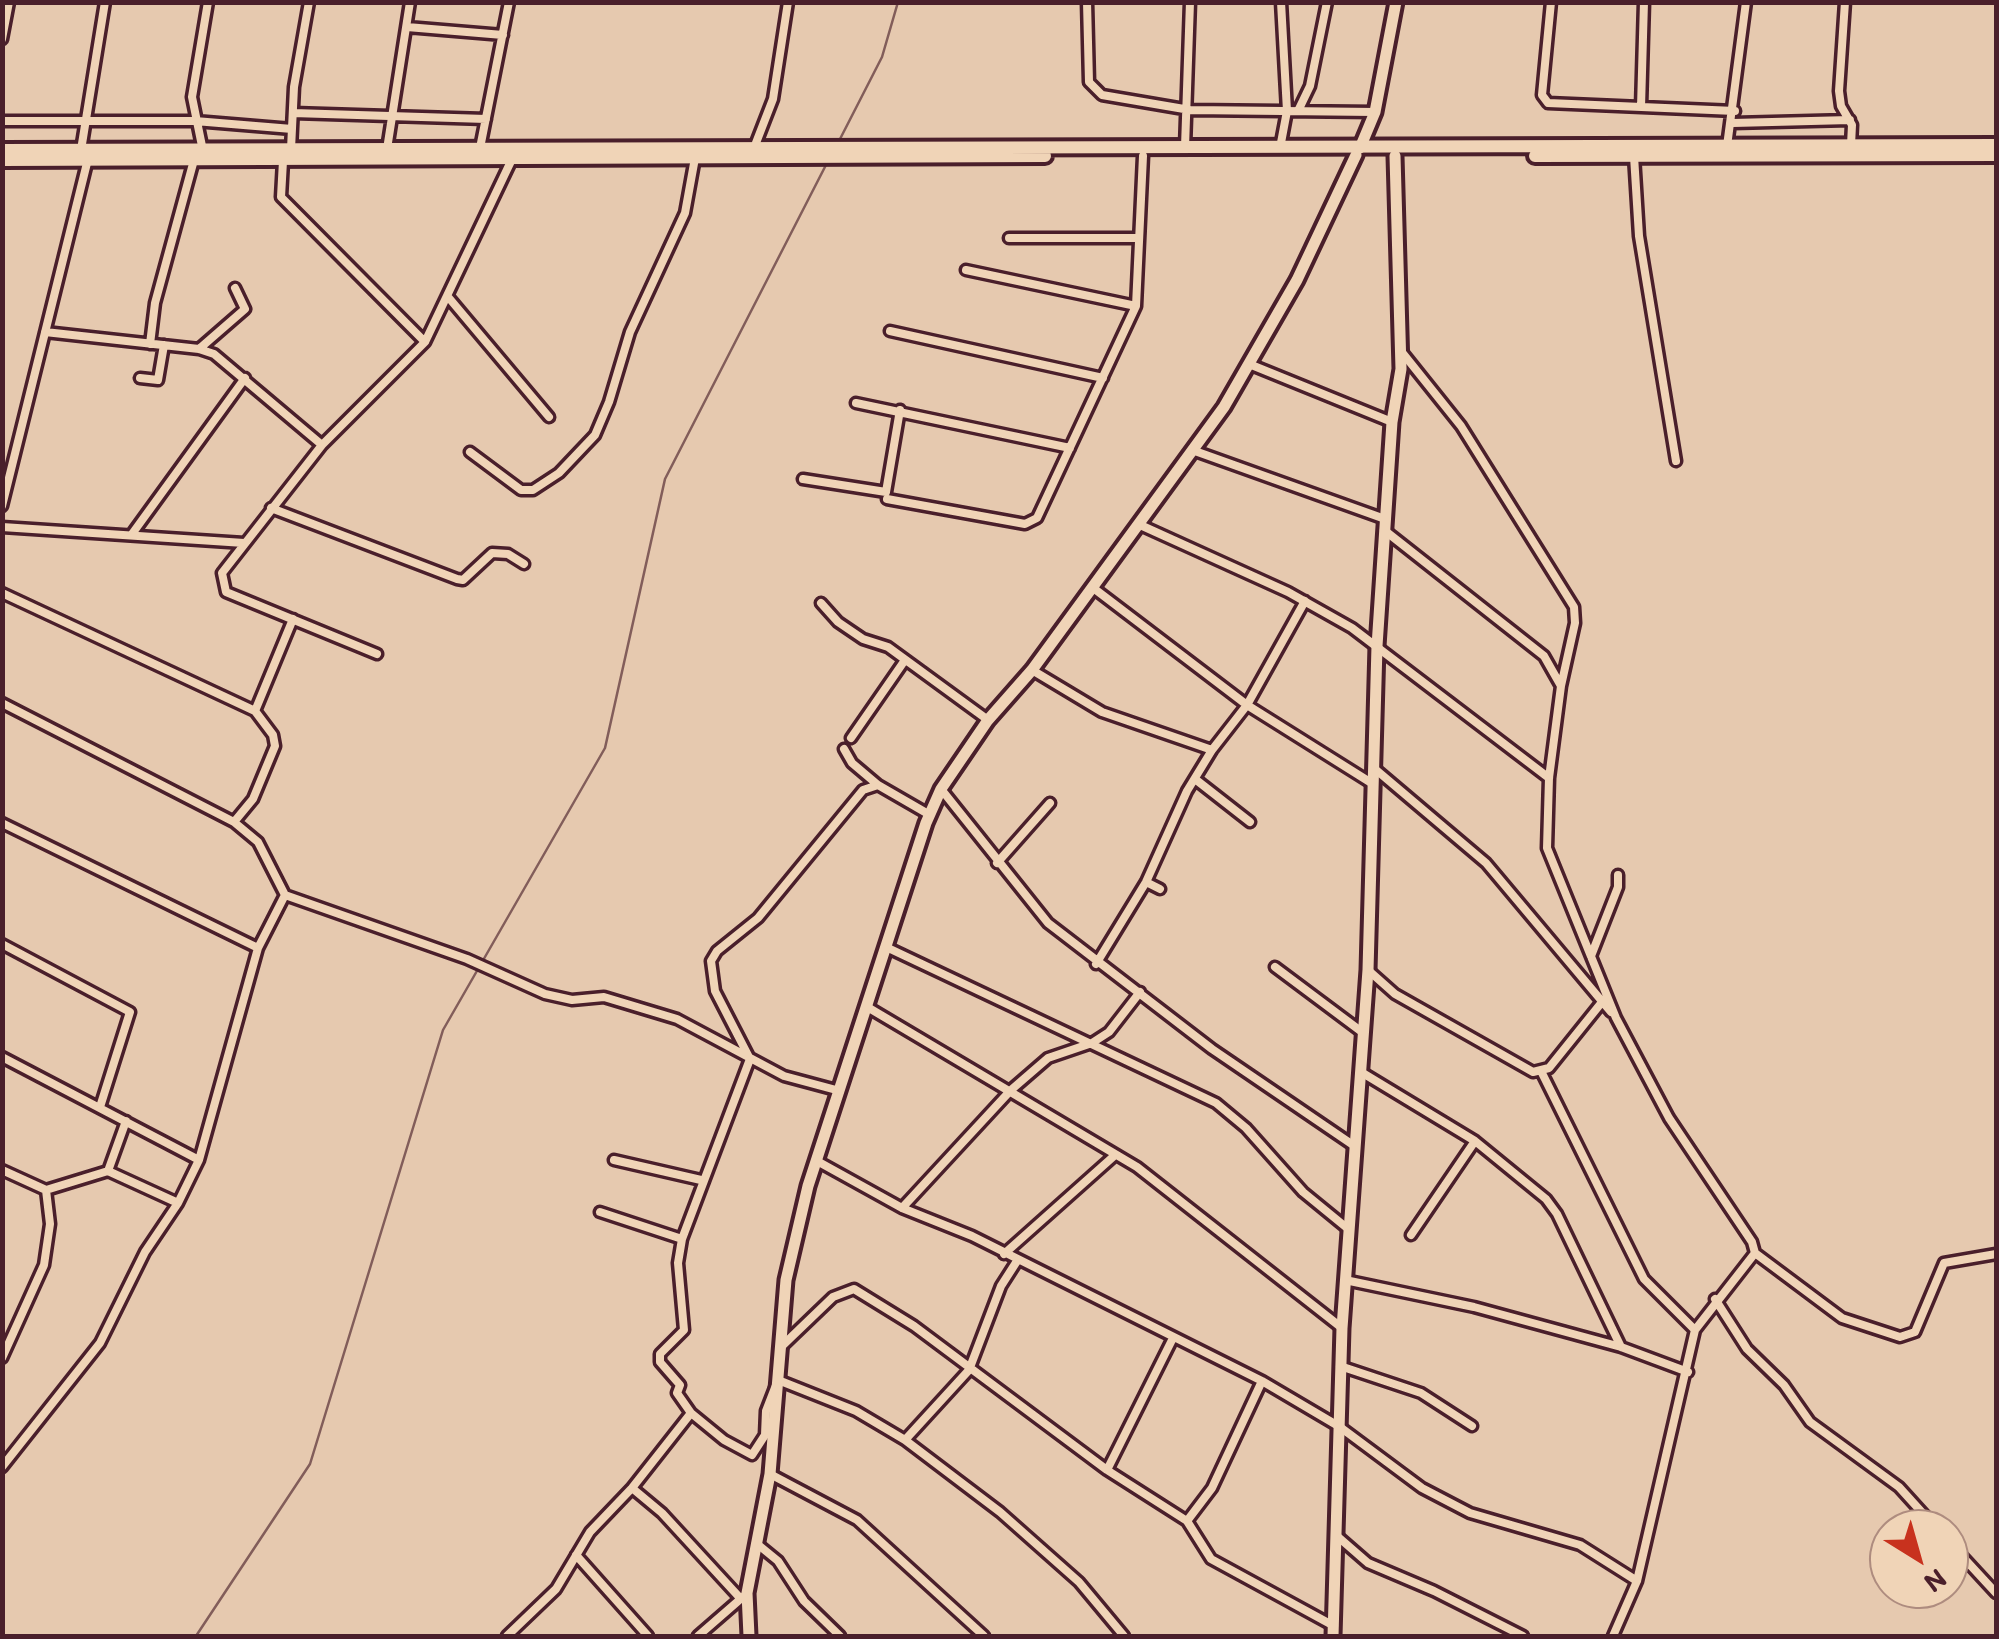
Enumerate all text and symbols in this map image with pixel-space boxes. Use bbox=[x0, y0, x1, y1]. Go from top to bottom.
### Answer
north arrow bbox=[1869, 1509, 1969, 1609]
text: N bbox=[1918, 1562, 1954, 1601]

